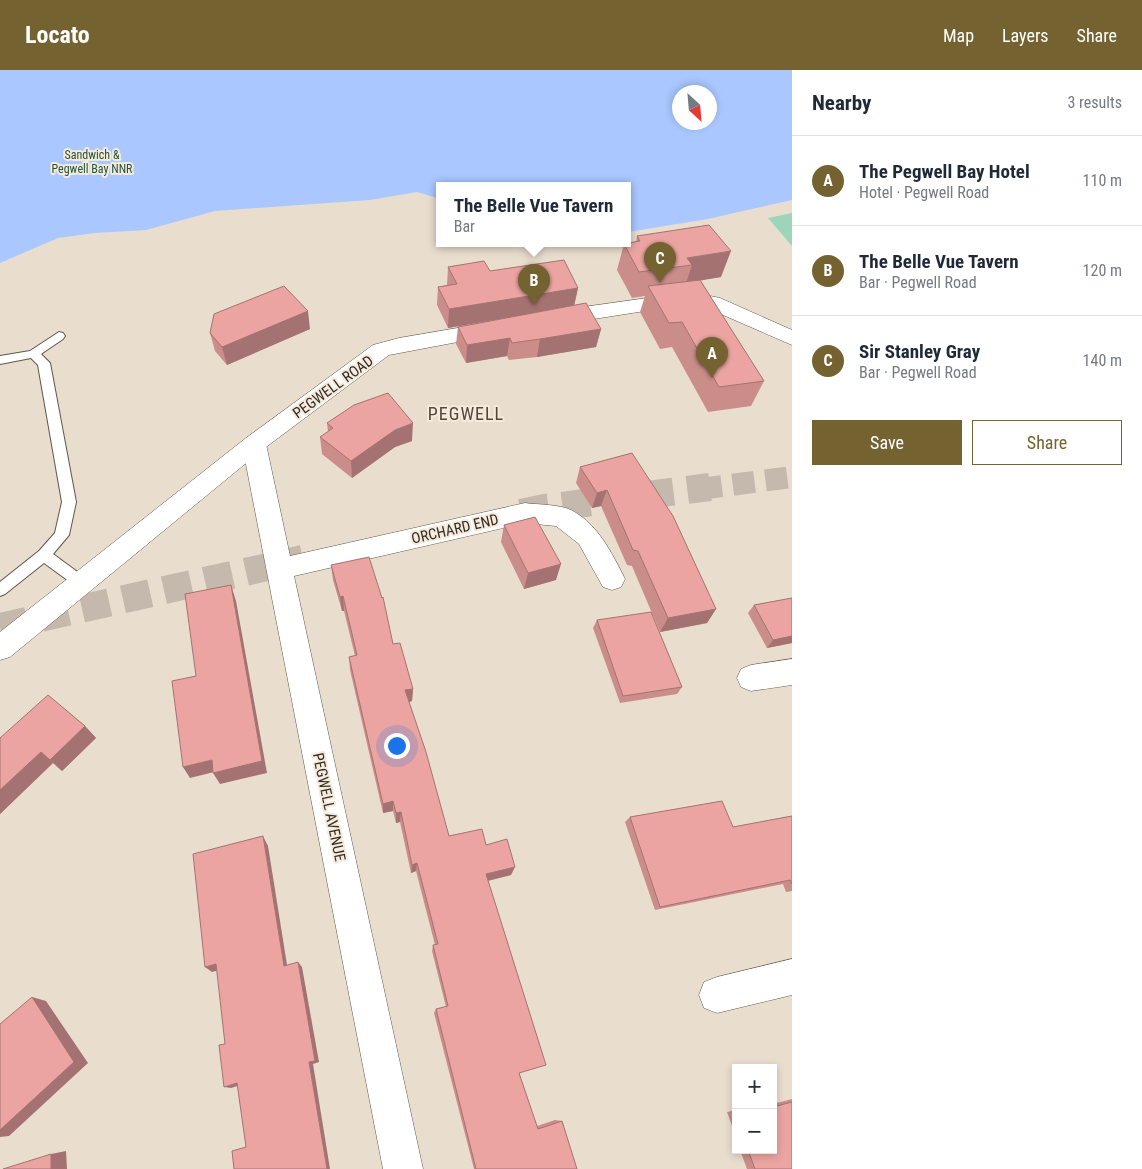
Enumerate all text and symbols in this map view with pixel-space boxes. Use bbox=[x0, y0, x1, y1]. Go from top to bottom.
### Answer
text: Locato bbox=[25, 21, 90, 49]
text: Map bbox=[943, 25, 974, 46]
text: Layers bbox=[1002, 25, 1049, 46]
text: Share bbox=[1077, 25, 1117, 46]
north arrow bbox=[672, 85, 717, 130]
text: Nearby bbox=[812, 91, 871, 115]
text: 3 results bbox=[1067, 93, 1122, 112]
park label: Sandwich & Pegwell Bay NNR bbox=[51, 148, 133, 176]
text: The Pegwell Bay Hotel bbox=[859, 160, 1030, 183]
text: A bbox=[823, 171, 833, 190]
text: 110 m bbox=[1083, 171, 1122, 190]
popup bbox=[436, 182, 631, 247]
text: Hotel · Pegwell Road bbox=[859, 183, 989, 202]
text: The Belle Vue Tavern bbox=[454, 194, 613, 217]
text: Bar bbox=[454, 217, 475, 236]
pin: C bbox=[644, 242, 676, 283]
text: The Belle Vue Tavern bbox=[859, 250, 1019, 273]
text: B bbox=[824, 261, 832, 280]
text: 120 m bbox=[1083, 261, 1122, 280]
pin: B bbox=[518, 264, 550, 305]
text: Bar · Pegwell Road bbox=[859, 273, 977, 292]
pin: A bbox=[696, 337, 728, 378]
text: Sir Stanley Gray bbox=[859, 340, 980, 363]
text: C bbox=[823, 351, 833, 370]
text: 140 m bbox=[1083, 351, 1122, 370]
street label: PEGWELL ROAD bbox=[289, 352, 377, 422]
text: Bar · Pegwell Road bbox=[859, 363, 977, 382]
district label: PEGWELL bbox=[428, 403, 504, 424]
button: Save bbox=[812, 420, 962, 465]
button: Share bbox=[972, 420, 1122, 465]
street label: ORCHARD END bbox=[410, 510, 500, 548]
your location bbox=[384, 733, 410, 759]
street label: PEGWELL AVENUE bbox=[309, 751, 349, 863]
map controls bbox=[732, 1064, 777, 1154]
button: + bbox=[732, 1064, 777, 1109]
button: − bbox=[732, 1109, 777, 1154]

